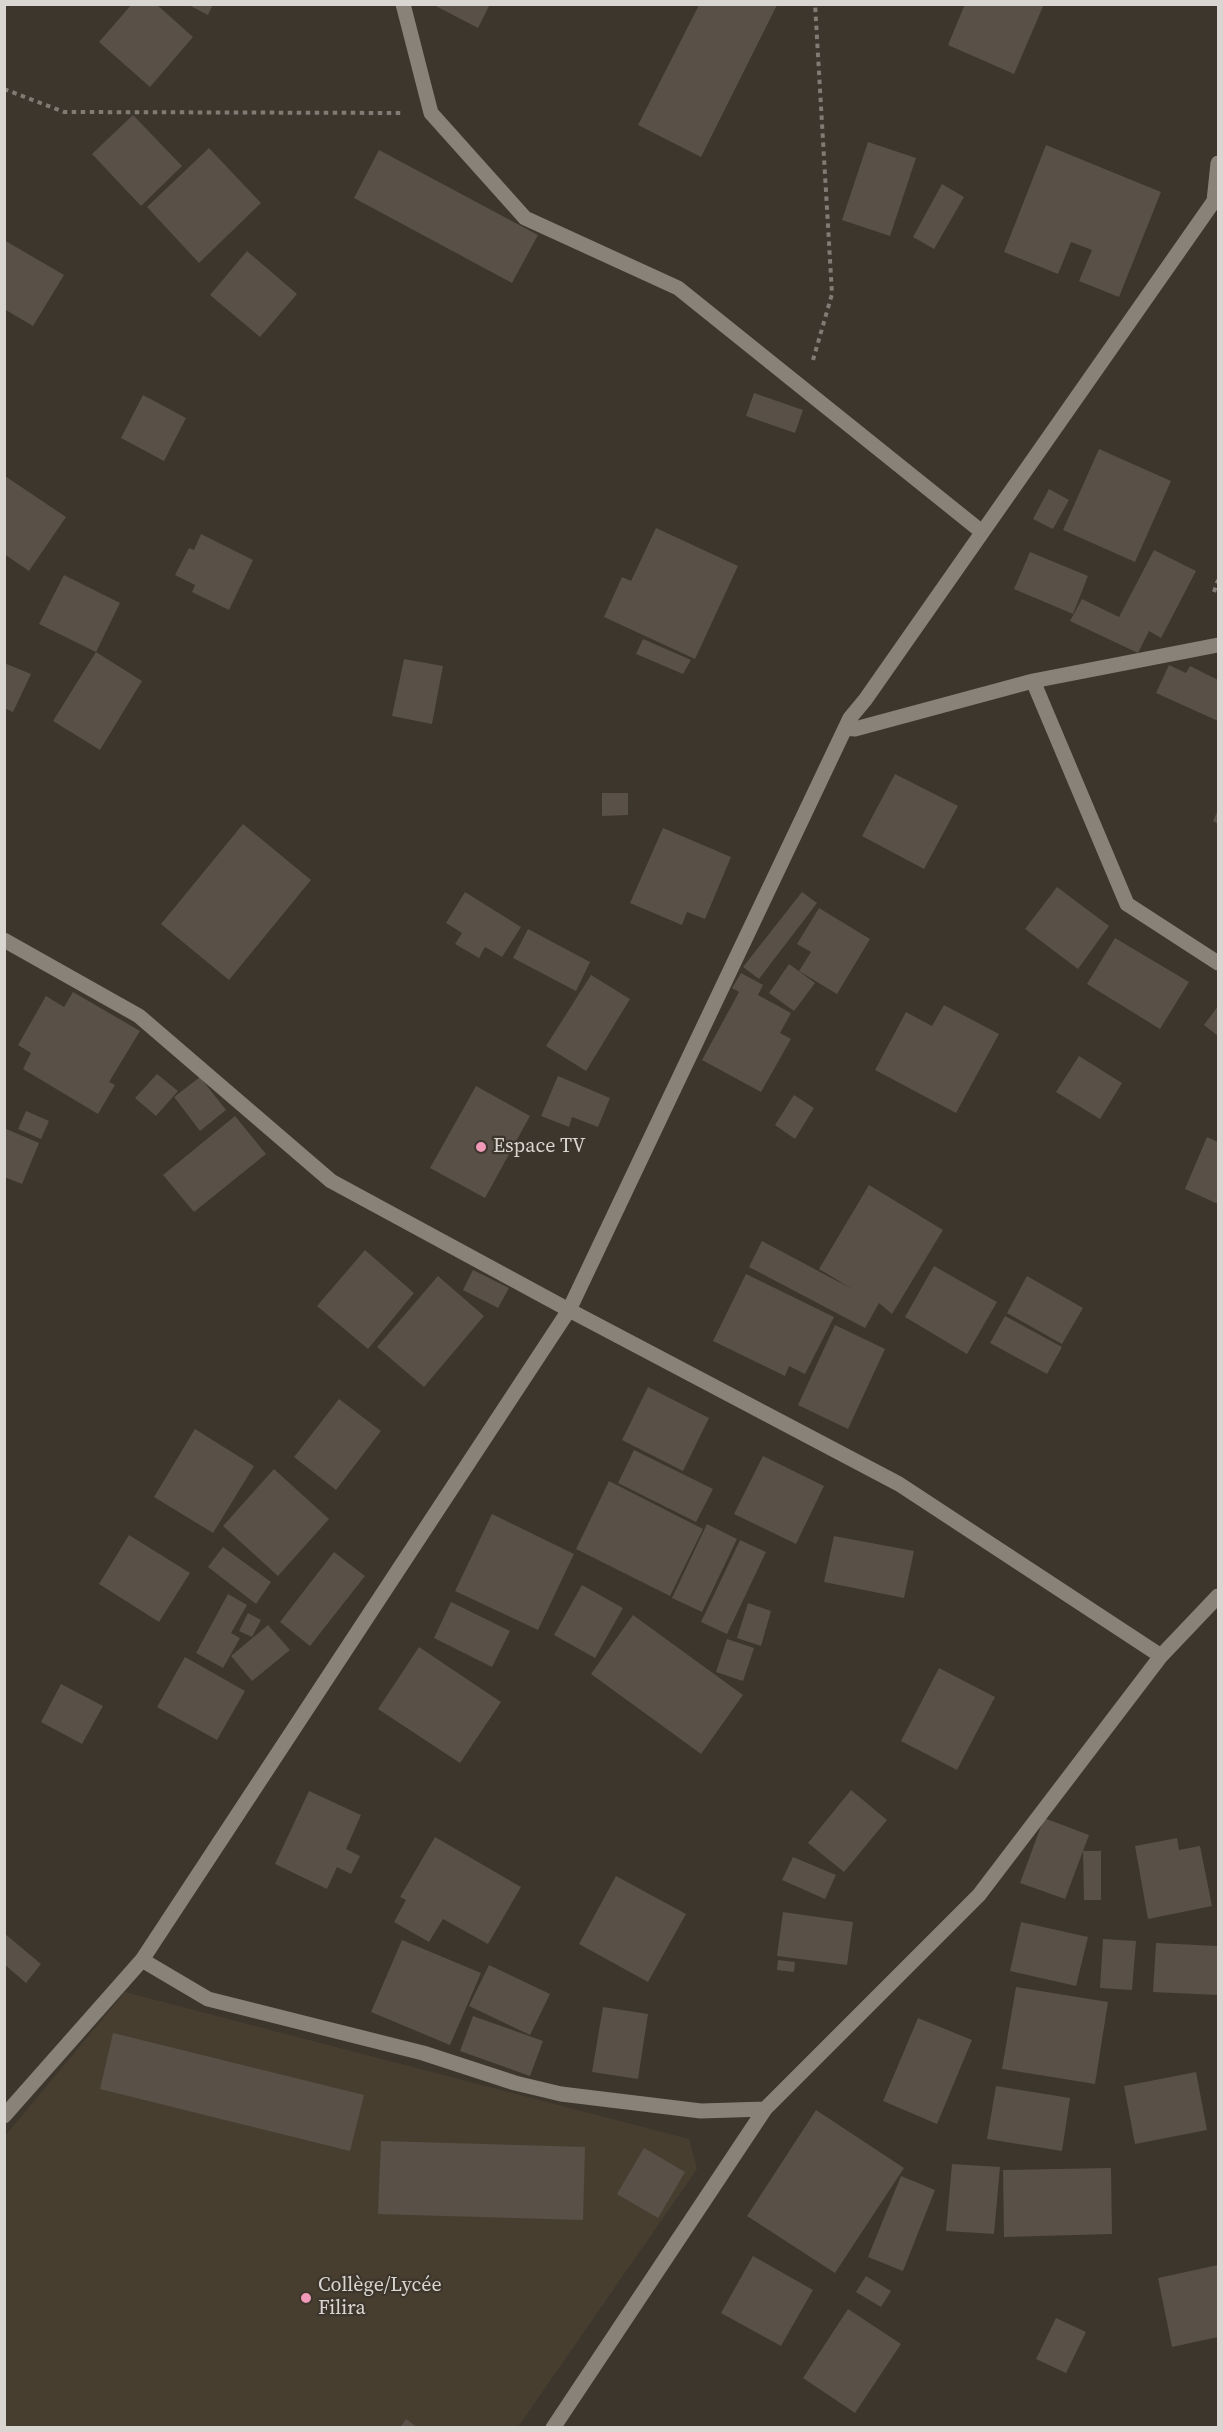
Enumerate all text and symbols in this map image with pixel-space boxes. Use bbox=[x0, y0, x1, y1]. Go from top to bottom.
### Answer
place label: Espace TV bbox=[493, 1135, 586, 1159]
marker: Espace TV bbox=[474, 1140, 488, 1154]
place label: Collège/Lycée Filira bbox=[318, 2274, 442, 2321]
marker: Collège/Lycée Filira bbox=[299, 2291, 313, 2305]

